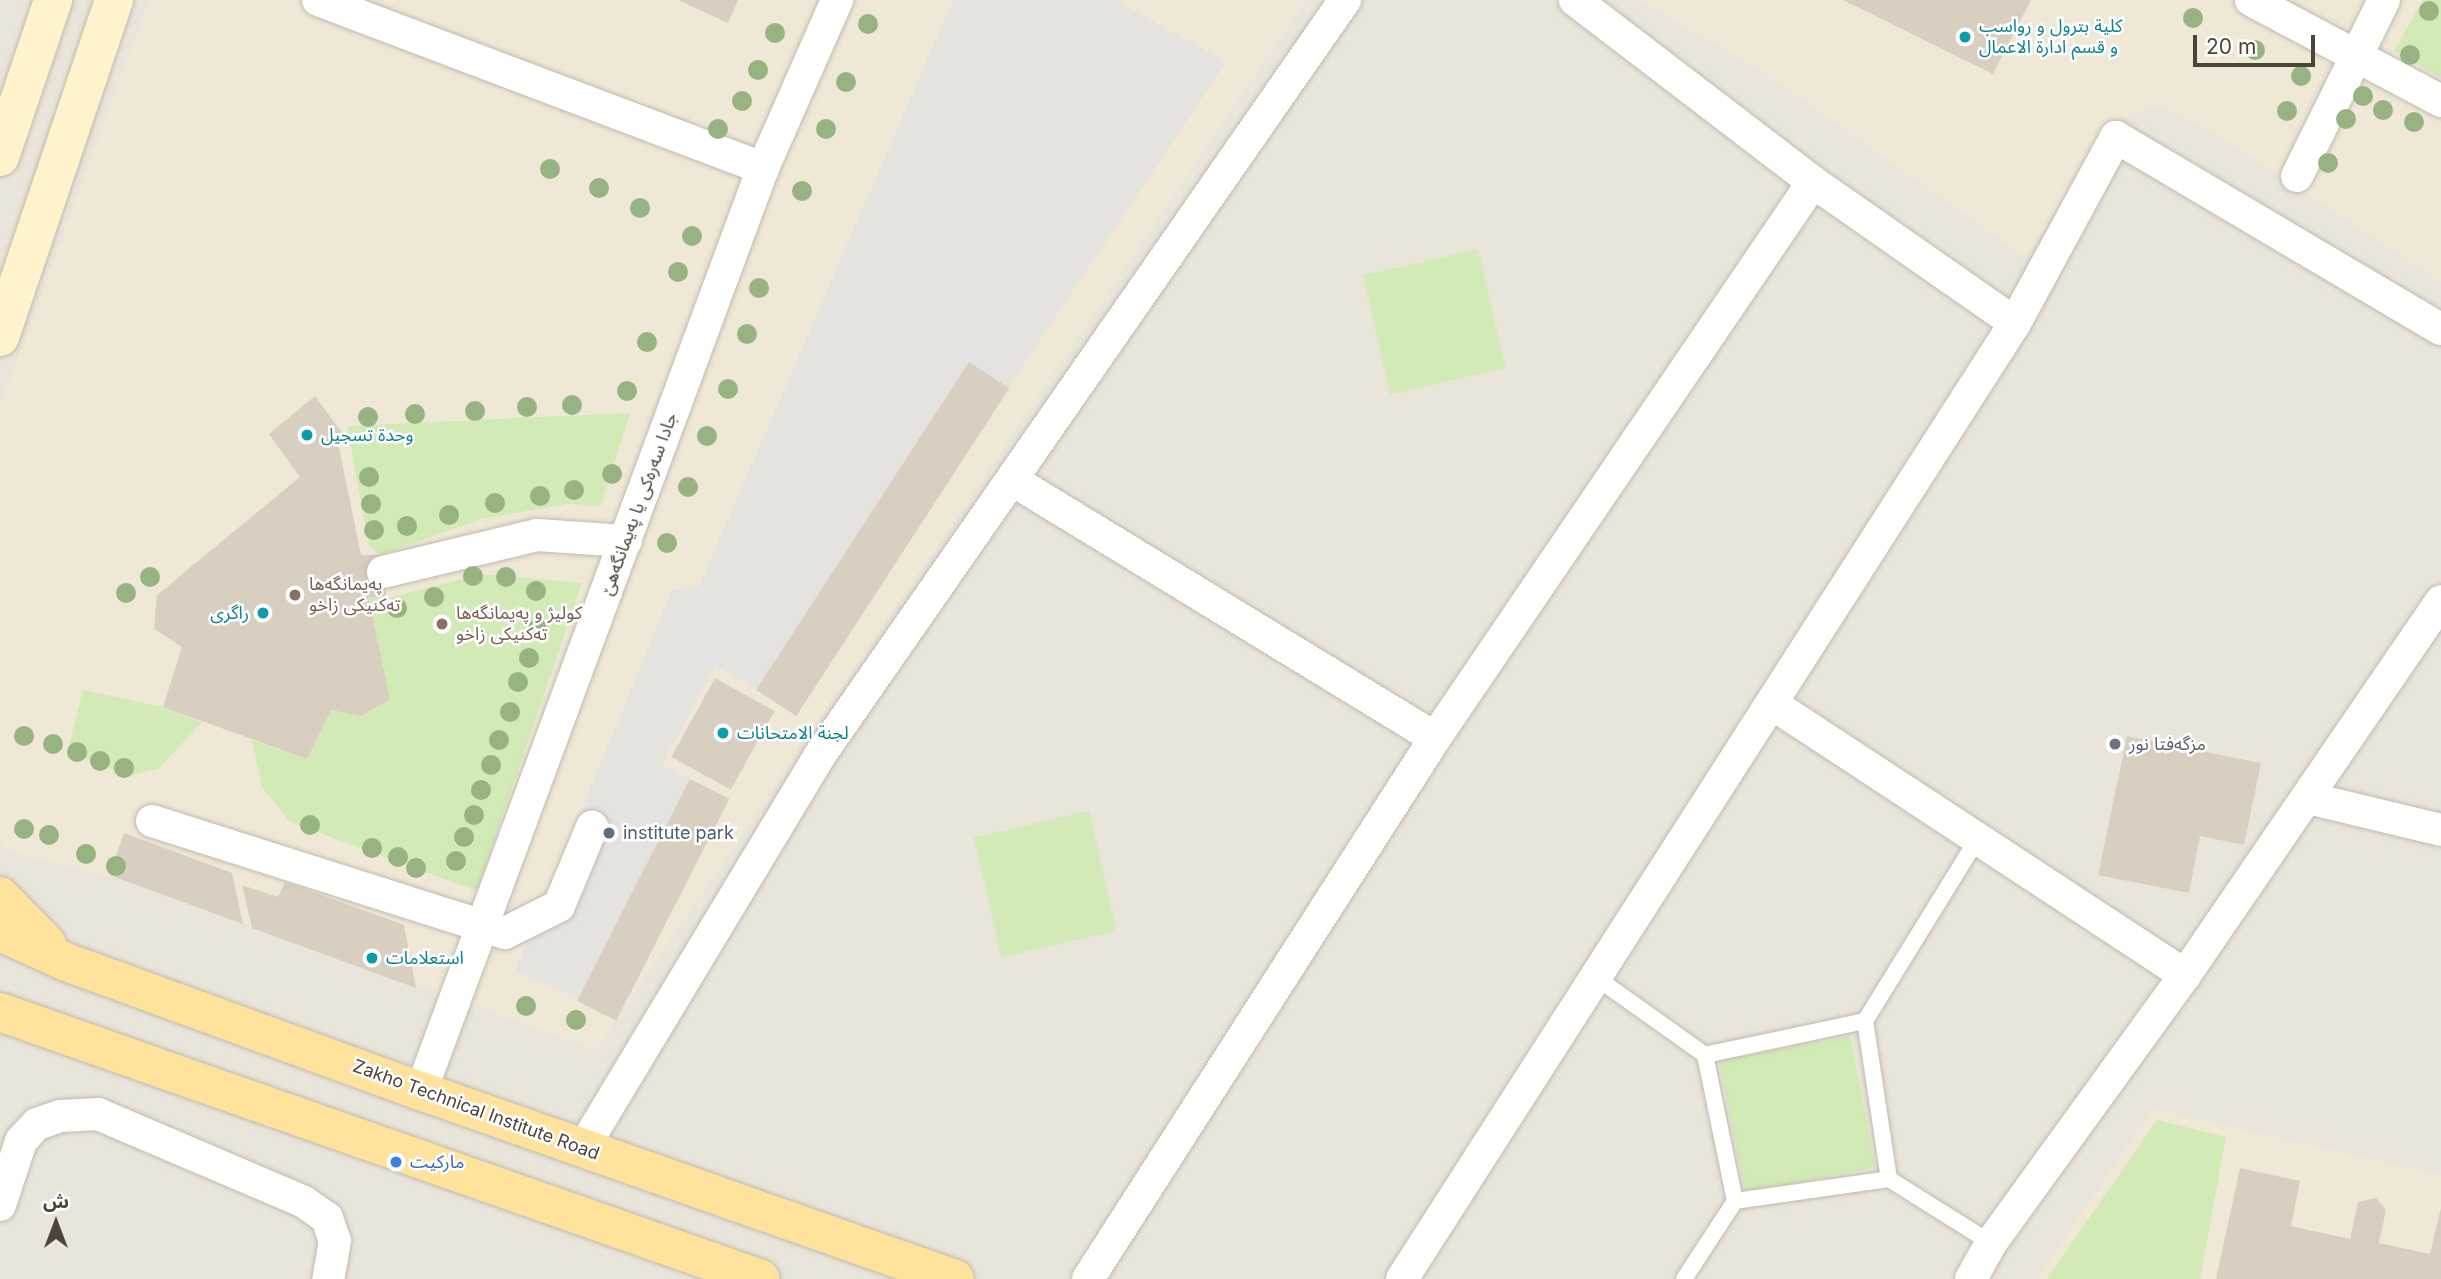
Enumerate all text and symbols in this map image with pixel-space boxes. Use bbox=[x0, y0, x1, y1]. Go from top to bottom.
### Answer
place label: كلية بترول و رواسب و قسم ادارة الاعمال bbox=[1979, 16, 2122, 58]
scale bar bbox=[2196, 21, 2318, 65]
marker: كلية بترول و رواسب و قسم ادارة الاعمال bbox=[1957, 29, 1973, 45]
text: 20 m bbox=[2206, 34, 2256, 59]
street label: جادا سه‌ره‌كى يا په‌يمانگه‌هێ bbox=[596, 410, 682, 598]
place label: وحدة تسجيل bbox=[321, 424, 414, 446]
marker: وحدة تسجيل bbox=[299, 427, 315, 443]
place label: پەیمانگەها تەکنیکی زاخو bbox=[309, 574, 400, 616]
marker: پەیمانگەها تەکنیکی زاخو bbox=[287, 587, 303, 603]
place label: راگری bbox=[210, 602, 249, 624]
place label: كوليژ و په‌يمانگه‌ها ته‌كنيكى زاخو bbox=[456, 603, 582, 646]
marker: راگری bbox=[255, 605, 271, 621]
marker: كوليژ و په‌يمانگه‌ها ته‌كنيكى زاخو bbox=[434, 616, 450, 632]
place label: لجنة الامتحانات bbox=[737, 722, 849, 744]
marker: لجنة الامتحانات bbox=[715, 725, 731, 741]
place label: مزگەفتا نور bbox=[2129, 733, 2206, 755]
marker: مزگەفتا نور bbox=[2107, 736, 2123, 752]
place label: institute park bbox=[623, 822, 734, 844]
marker: institute park bbox=[601, 825, 617, 841]
place label: استعلامات bbox=[386, 947, 464, 969]
marker: استعلامات bbox=[364, 950, 380, 966]
street label: Zakho Technical Institute Road bbox=[350, 1055, 602, 1165]
place label: ماركيت bbox=[410, 1151, 464, 1173]
marker: ماركيت bbox=[388, 1154, 404, 1170]
north arrow bbox=[21, 1188, 91, 1258]
text: ش bbox=[43, 1190, 69, 1213]

